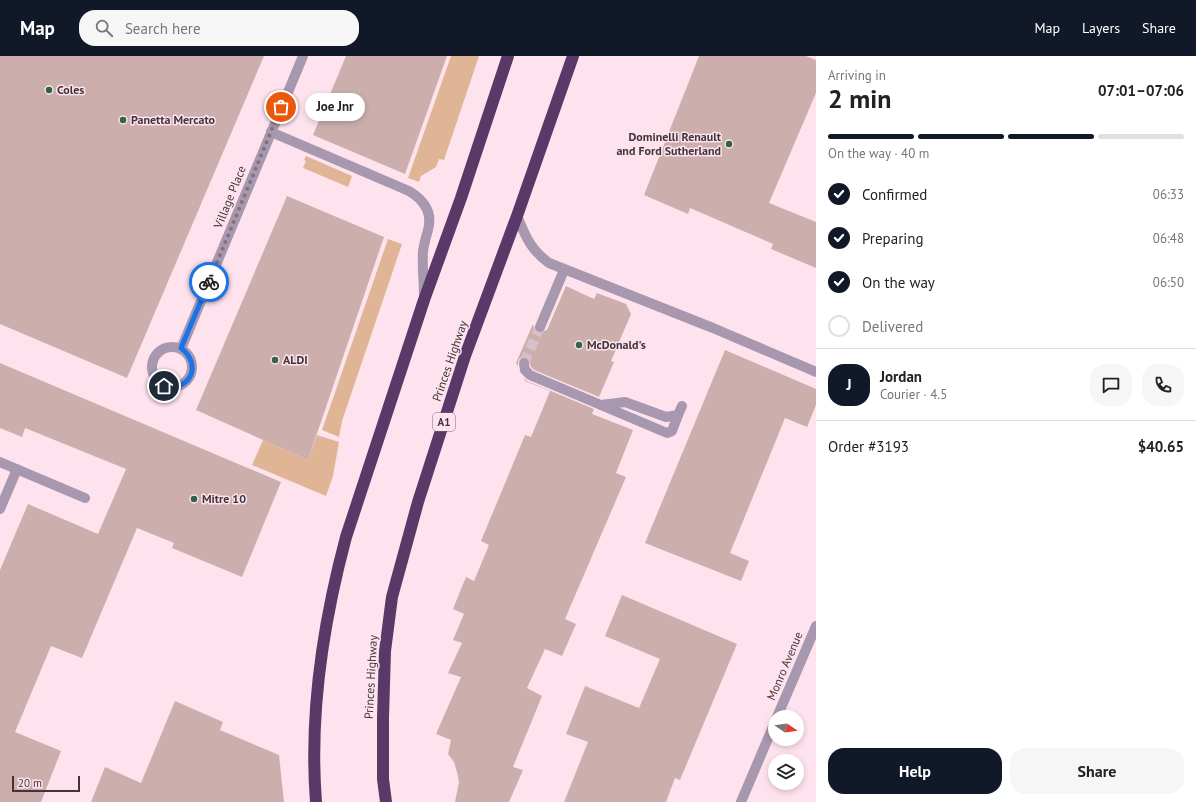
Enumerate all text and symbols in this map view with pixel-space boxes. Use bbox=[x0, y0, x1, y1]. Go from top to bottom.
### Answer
search box bbox=[79, 10, 359, 46]
text: Map bbox=[20, 16, 55, 40]
icon: search bbox=[93, 17, 115, 39]
text: Search here bbox=[125, 19, 201, 38]
text: Map bbox=[1034, 19, 1060, 37]
text: Layers bbox=[1082, 19, 1120, 37]
text: Share bbox=[1142, 19, 1176, 37]
text: Arriving in bbox=[828, 67, 886, 84]
text: 07:01–07:06 bbox=[1098, 81, 1184, 100]
place label: Coles bbox=[57, 82, 84, 97]
text: 2 min bbox=[828, 82, 891, 115]
marker: Coles bbox=[44, 85, 54, 95]
pin bbox=[264, 90, 298, 124]
callout: Joe Jnr bbox=[305, 93, 365, 121]
icon: bag bbox=[270, 96, 292, 118]
text: Joe Jnr bbox=[316, 98, 354, 115]
place label: Panetta Mercato bbox=[131, 112, 216, 127]
marker: Panetta Mercato bbox=[118, 115, 128, 125]
place label: Dominelli Renault and Ford Sutherland bbox=[616, 129, 722, 158]
marker: Dominelli Renault and Ford Sutherland bbox=[724, 139, 734, 149]
text: On the way · 40 m bbox=[828, 145, 929, 162]
street label: Village Place bbox=[210, 163, 249, 231]
icon: check bbox=[828, 183, 850, 205]
text: Confirmed bbox=[862, 185, 927, 204]
text: 06:33 bbox=[1153, 186, 1184, 203]
icon: check bbox=[828, 227, 850, 249]
text: Preparing bbox=[862, 229, 924, 248]
text: 06:48 bbox=[1153, 230, 1184, 247]
courier bbox=[189, 262, 229, 302]
icon: bike bbox=[198, 271, 220, 293]
icon: check bbox=[828, 271, 850, 293]
text: On the way bbox=[862, 273, 935, 292]
text: 06:50 bbox=[1153, 274, 1184, 291]
text: Delivered bbox=[862, 317, 923, 336]
street label: Princes Highway bbox=[429, 318, 470, 403]
place label: McDonald's bbox=[587, 337, 646, 352]
marker: McDonald's bbox=[574, 340, 584, 350]
place label: ALDI bbox=[283, 352, 308, 367]
marker: ALDI bbox=[270, 355, 280, 365]
button: chat bbox=[1090, 364, 1132, 406]
button: phone bbox=[1142, 364, 1184, 406]
text: Jordan bbox=[880, 367, 922, 386]
pin bbox=[147, 369, 181, 403]
icon: home bbox=[153, 375, 175, 397]
text: J bbox=[846, 375, 852, 394]
text: Courier · 4.5 bbox=[880, 386, 947, 403]
road number: A1 bbox=[433, 413, 455, 431]
text: Order #3193 bbox=[828, 437, 909, 456]
text: $40.65 bbox=[1138, 437, 1184, 456]
place label: Mitre 10 bbox=[202, 491, 246, 506]
marker: Mitre 10 bbox=[189, 494, 199, 504]
street label: Monro Avenue bbox=[763, 629, 806, 702]
street label: Princes Highway bbox=[361, 634, 380, 719]
north arrow bbox=[768, 710, 804, 746]
map controls bbox=[768, 710, 804, 790]
button: Help bbox=[828, 748, 1002, 794]
button: Share bbox=[1010, 748, 1184, 794]
button: layers bbox=[768, 754, 804, 790]
scale bar bbox=[12, 774, 80, 793]
text: 20 m bbox=[18, 776, 42, 790]

